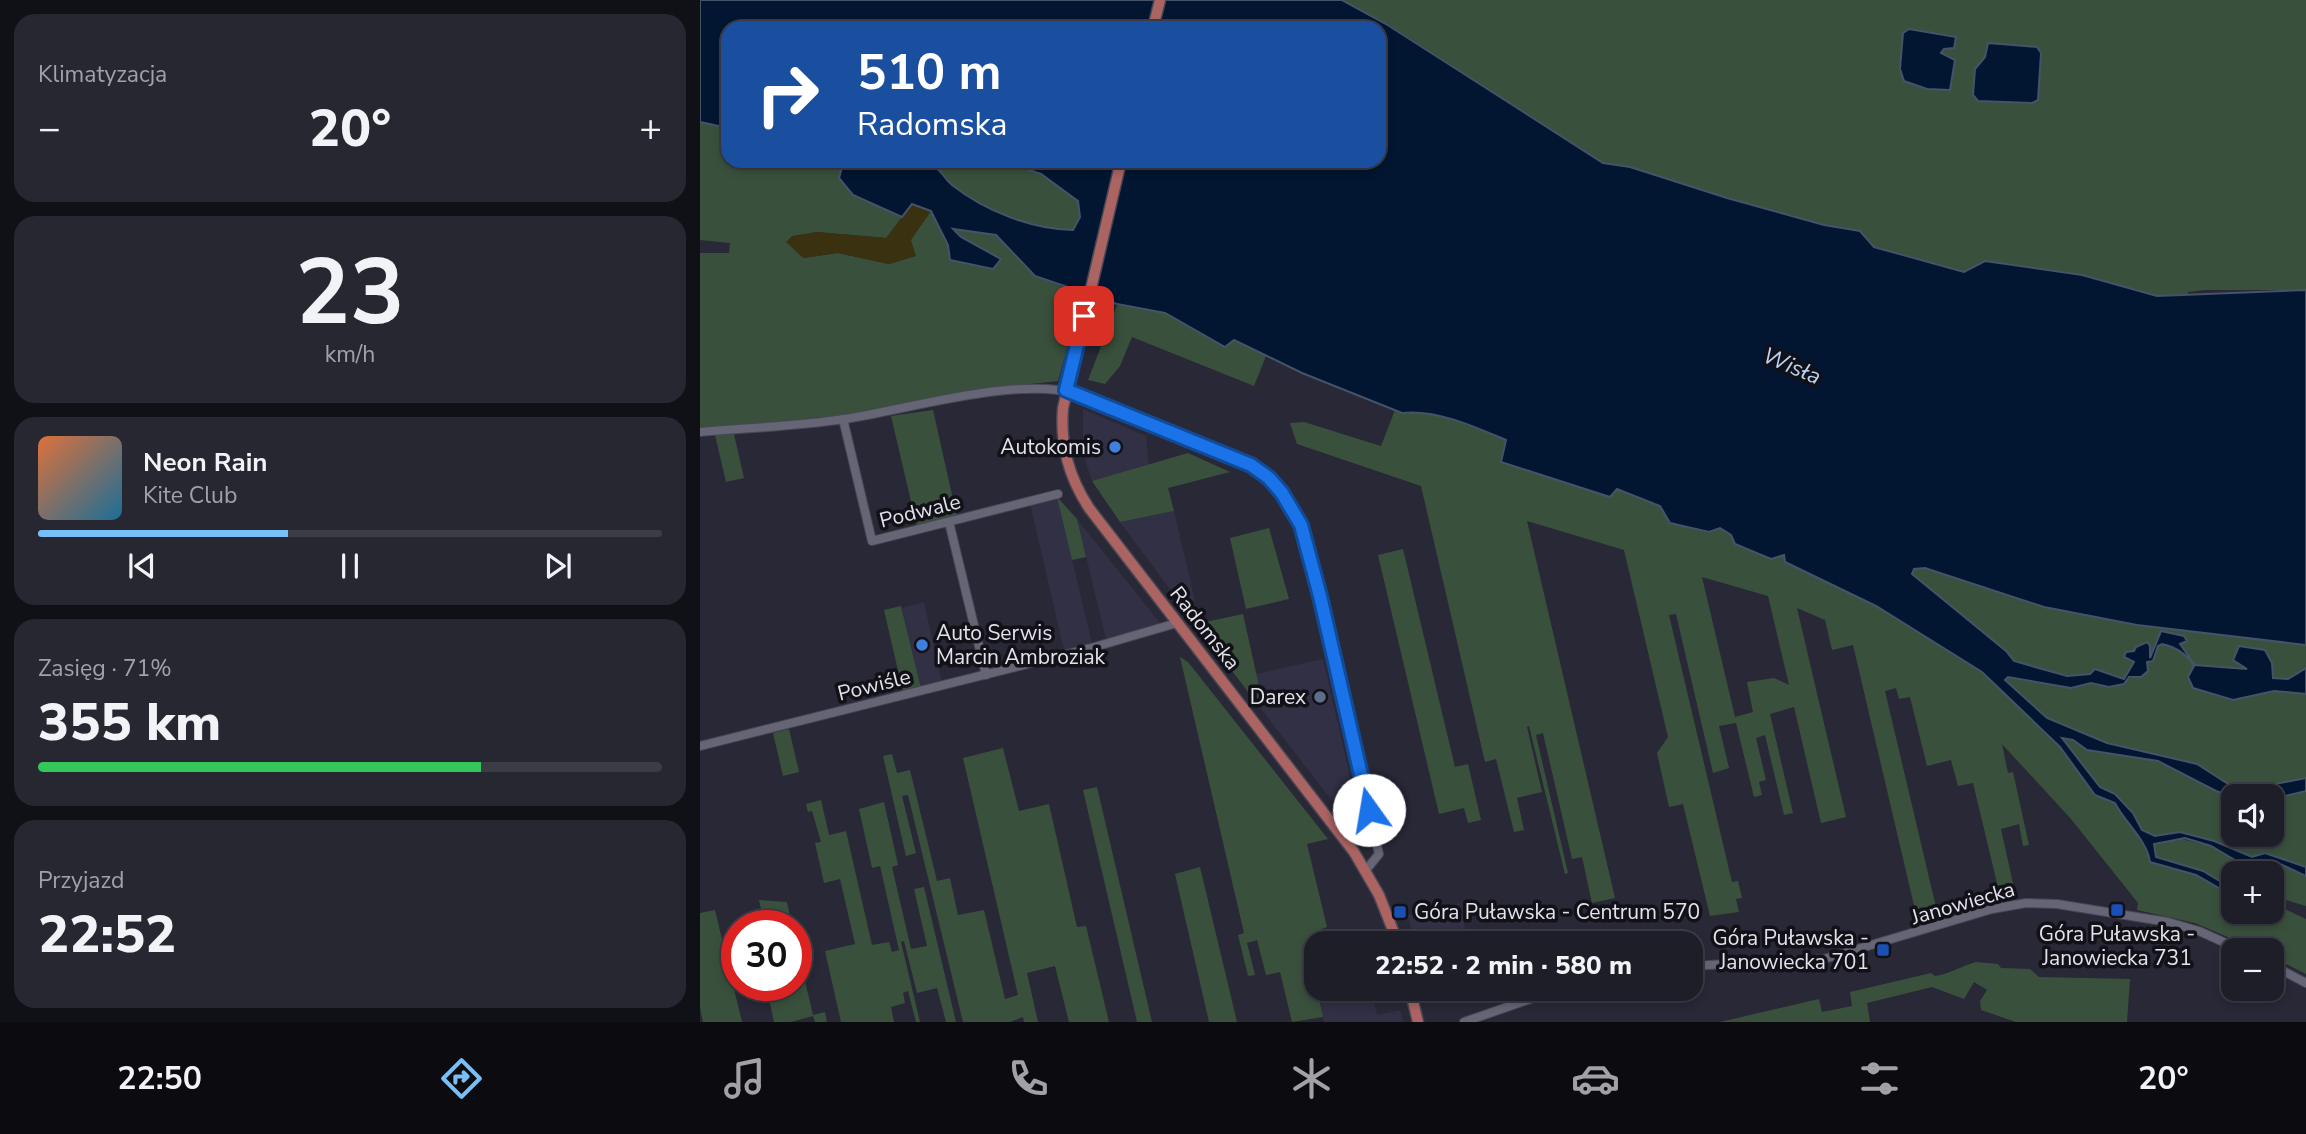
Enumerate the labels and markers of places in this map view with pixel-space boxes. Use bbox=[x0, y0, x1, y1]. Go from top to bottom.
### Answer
pin bbox=[1054, 286, 1114, 346]
place label: Autokomis bbox=[1000, 433, 1101, 461]
marker: Autokomis bbox=[1107, 439, 1123, 455]
place label: Auto Serwis Marcin Ambroziak bbox=[936, 619, 1106, 671]
marker: Auto Serwis Marcin Ambroziak bbox=[914, 637, 930, 653]
place label: Darex bbox=[1250, 683, 1306, 711]
marker: Darex bbox=[1312, 689, 1328, 705]
place label: Góra Puławska - Centrum 570 bbox=[1414, 898, 1700, 926]
marker: Góra Puławska - Janowiecka 731 bbox=[2109, 902, 2125, 918]
marker: Góra Puławska - Centrum 570 bbox=[1392, 904, 1408, 920]
place label: Góra Puławska - Janowiecka 731 bbox=[2039, 920, 2195, 972]
place label: Góra Puławska - Janowiecka 701 bbox=[1713, 924, 1869, 976]
marker: Góra Puławska - Janowiecka 701 bbox=[1875, 942, 1891, 958]

